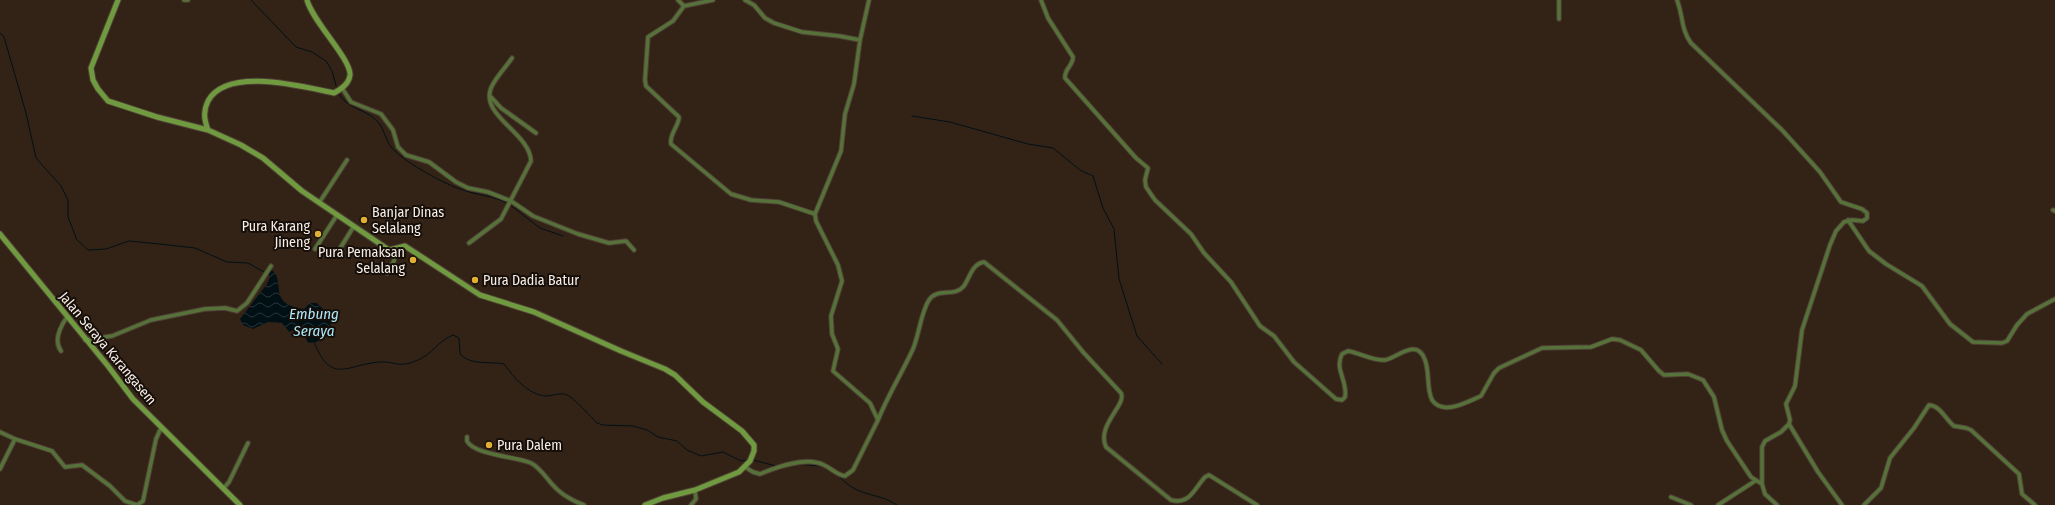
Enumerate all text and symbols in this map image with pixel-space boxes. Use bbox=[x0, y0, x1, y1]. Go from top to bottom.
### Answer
place label: Banjar Dinas Selalang bbox=[372, 204, 444, 237]
marker: Banjar Dinas Selalang bbox=[359, 215, 369, 225]
place label: Pura Karang Jineng bbox=[242, 218, 310, 251]
marker: Pura Karang Jineng bbox=[313, 229, 323, 239]
place label: Pura Pemaksan Selalang bbox=[318, 244, 405, 277]
marker: Pura Pemaksan Selalang bbox=[408, 255, 418, 265]
place label: Pura Dadia Batur bbox=[483, 272, 579, 289]
marker: Pura Dadia Batur bbox=[470, 275, 480, 285]
street label: Jalan Seraya Karangasem bbox=[55, 288, 160, 408]
water label: Embung Seraya bbox=[289, 305, 339, 340]
place label: Pura Dalem bbox=[497, 437, 562, 454]
marker: Pura Dalem bbox=[484, 440, 494, 450]

